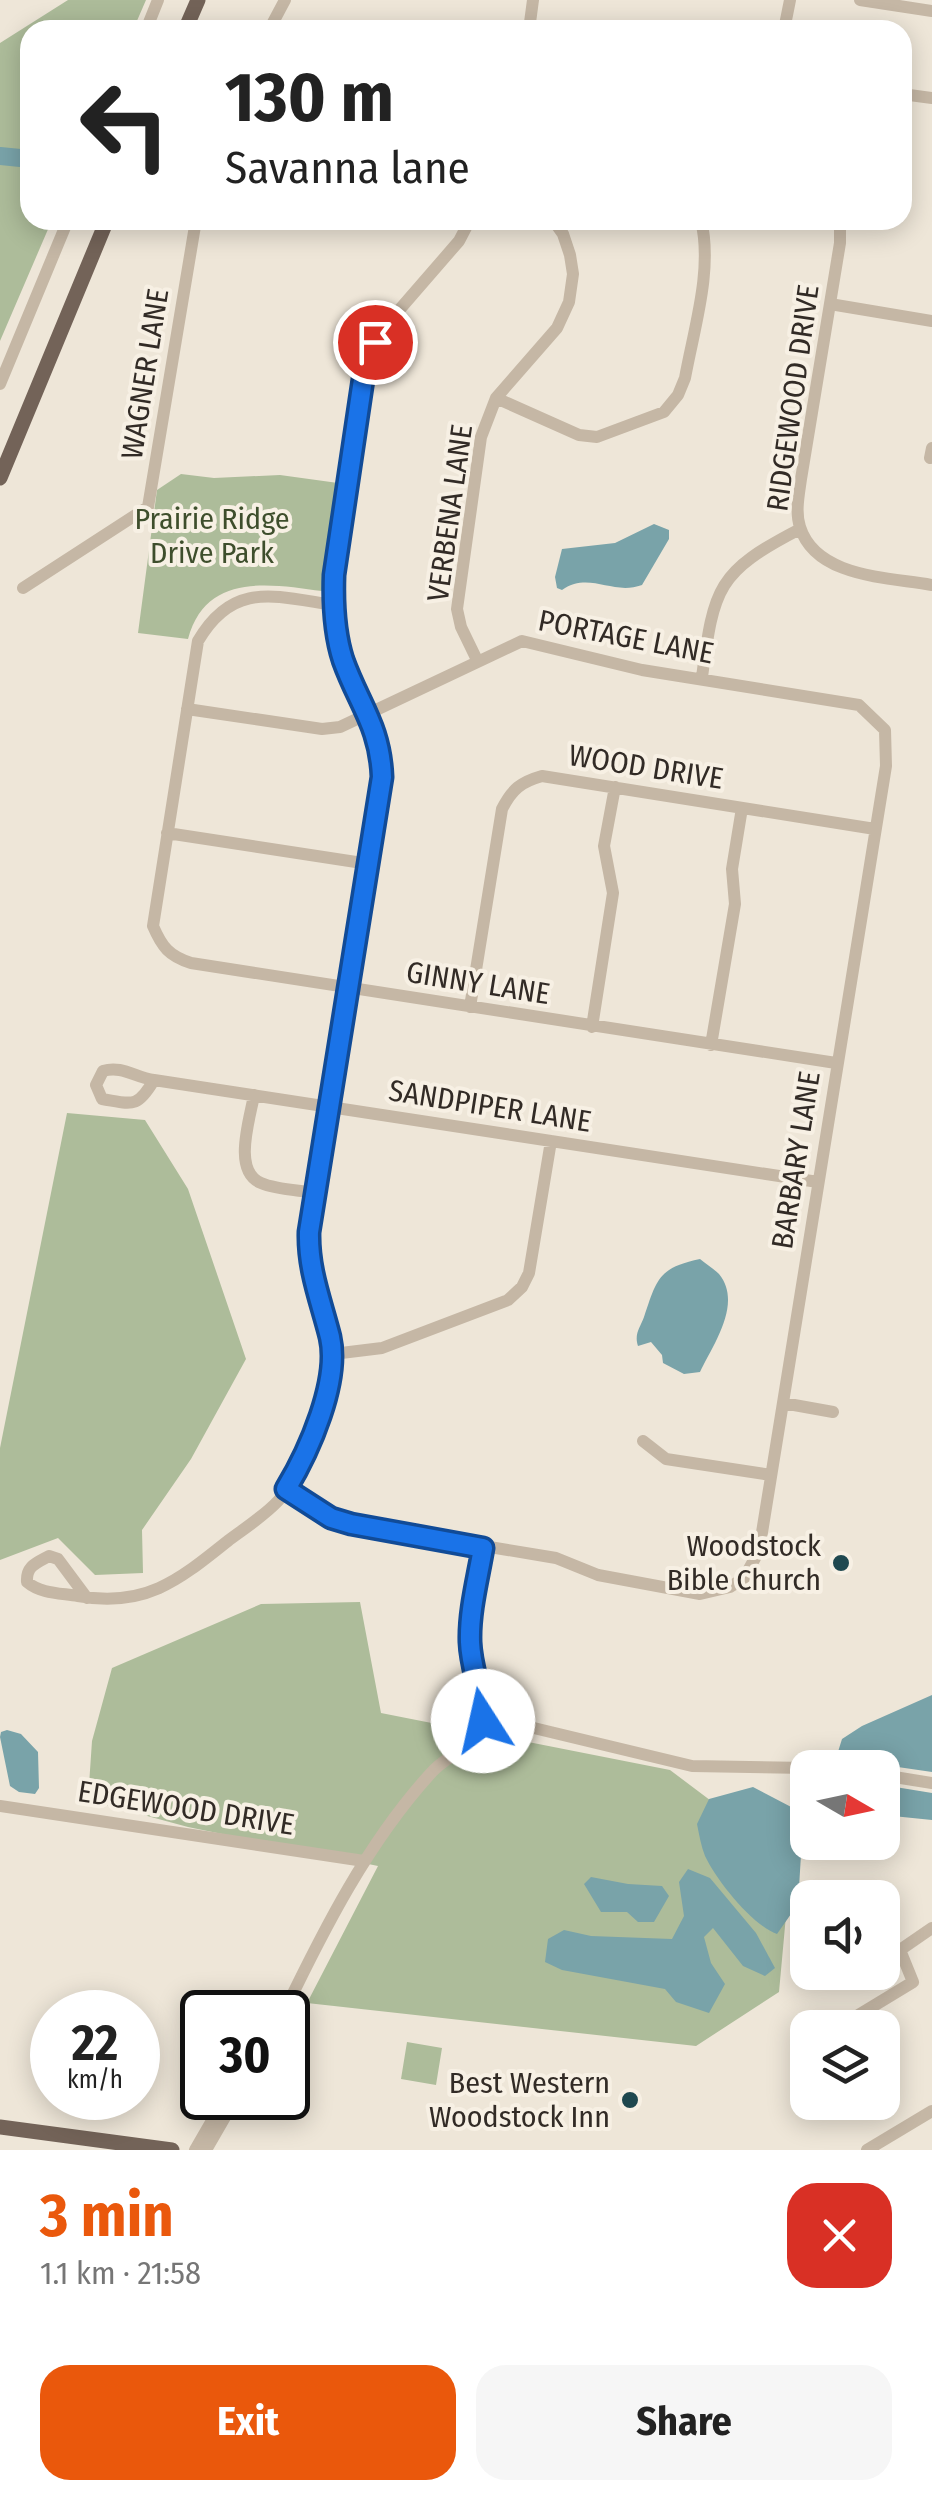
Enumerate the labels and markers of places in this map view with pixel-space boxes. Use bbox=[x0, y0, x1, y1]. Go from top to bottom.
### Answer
pin bbox=[333, 300, 418, 385]
place label: Woodstock Bible Church bbox=[667, 1528, 821, 1598]
marker: Woodstock Bible Church bbox=[830, 1552, 852, 1574]
place label: Best Western Woodstock Inn bbox=[429, 2065, 610, 2135]
marker: Best Western Woodstock Inn bbox=[619, 2089, 641, 2111]

